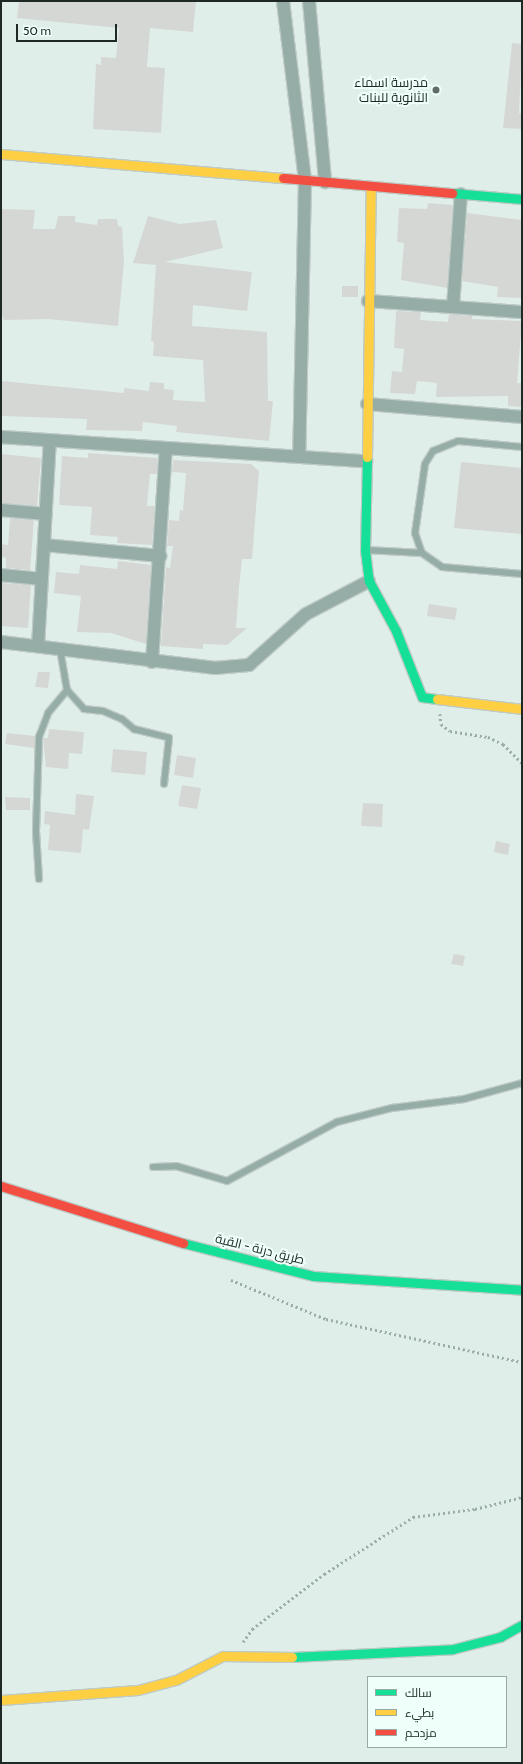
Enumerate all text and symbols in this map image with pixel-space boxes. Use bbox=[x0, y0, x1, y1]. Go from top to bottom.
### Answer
scale bar bbox=[18, 16, 119, 42]
text: 50 m bbox=[23, 23, 51, 38]
place label: مدرسة اسماء الثانوية للبنات bbox=[354, 75, 428, 106]
marker: مدرسة اسماء الثانوية للبنات bbox=[431, 85, 441, 95]
street label: طريق درنة - القبة bbox=[214, 1230, 306, 1268]
legend bbox=[367, 1676, 507, 1748]
text: سالك bbox=[405, 1685, 432, 1700]
text: بطيء bbox=[405, 1705, 434, 1720]
text: مزدحم bbox=[405, 1725, 437, 1740]

